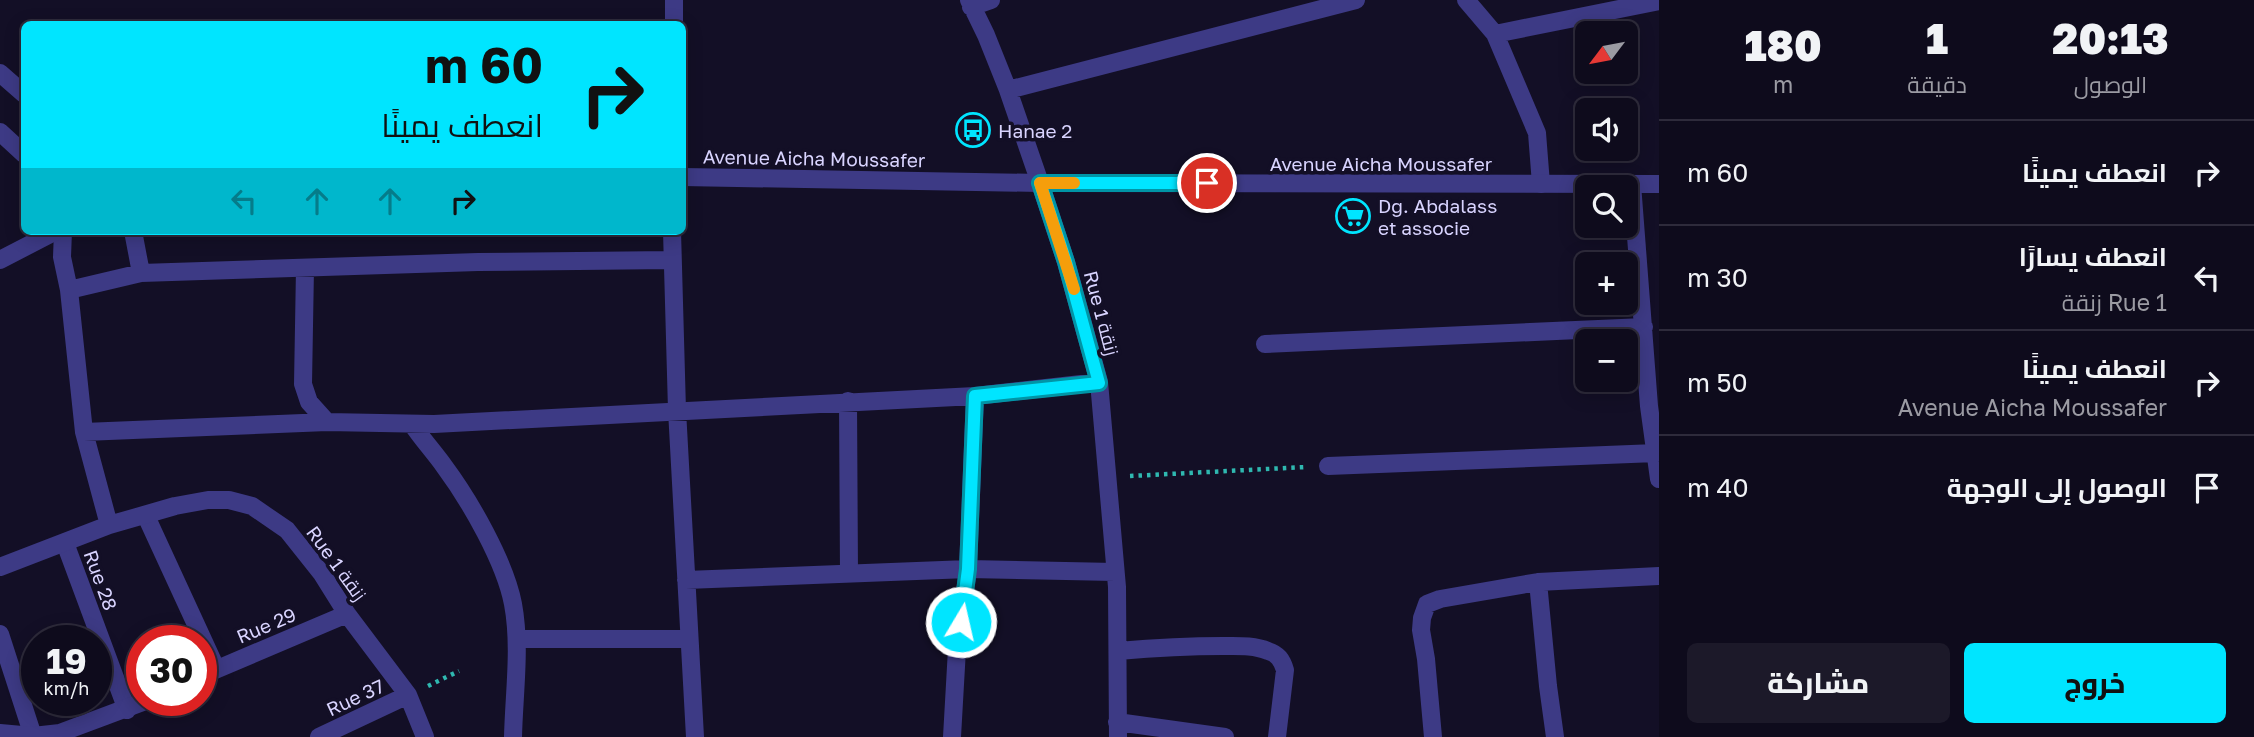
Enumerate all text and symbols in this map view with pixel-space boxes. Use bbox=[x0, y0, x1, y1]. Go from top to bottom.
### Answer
text: 1 bbox=[1926, 13, 1948, 63]
text: 20:13 bbox=[2052, 13, 2169, 63]
text: 180 bbox=[1744, 20, 1822, 70]
north arrow bbox=[1575, 21, 1638, 84]
map controls bbox=[1575, 21, 1638, 392]
text: 60 m bbox=[425, 35, 543, 94]
icon: right bbox=[567, 49, 658, 140]
text: m bbox=[1773, 70, 1793, 98]
text: دقيقة bbox=[1907, 70, 1967, 98]
text: الوصول bbox=[2074, 70, 2147, 98]
button: sound bbox=[1575, 98, 1638, 161]
text: انعطف يمينًا bbox=[381, 106, 543, 144]
bus stop icon: Hanae 2 bbox=[954, 111, 992, 149]
place label: Hanae 2 bbox=[998, 119, 1072, 142]
street label: Avenue Aicha Moussafer bbox=[703, 145, 926, 171]
street label: Avenue Aicha Moussafer bbox=[1270, 152, 1493, 175]
pin bbox=[1177, 153, 1237, 213]
icon: right bbox=[2188, 154, 2226, 192]
text: 60 m bbox=[1687, 157, 1748, 188]
text: انعطف يمينًا bbox=[2022, 157, 2167, 188]
icon: arrive bbox=[1188, 164, 1226, 202]
button: search bbox=[1575, 175, 1638, 238]
icon: left bbox=[225, 182, 263, 220]
icon: ahead bbox=[298, 182, 336, 220]
icon: ahead bbox=[371, 182, 409, 220]
icon: right bbox=[444, 182, 482, 220]
place label: Dg. Abdalass et associe bbox=[1378, 194, 1497, 239]
supermarket icon: Dg. Abdalass et associe bbox=[1334, 197, 1372, 235]
text: انعطف يسارًا bbox=[2019, 241, 2167, 272]
button: + bbox=[1575, 252, 1638, 315]
icon: left bbox=[2188, 259, 2226, 297]
text: 30 m bbox=[1687, 262, 1748, 293]
street label: Rue 1 زنقة bbox=[1079, 268, 1124, 358]
text: Rue 1 زنقة bbox=[2062, 288, 2167, 316]
button: − bbox=[1575, 329, 1638, 392]
text: انعطف يمينًا bbox=[2022, 353, 2167, 384]
icon: right bbox=[2188, 364, 2226, 402]
text: 50 m bbox=[1687, 367, 1748, 398]
text: Avenue Aicha Moussafer bbox=[1898, 393, 2167, 421]
icon: arrive bbox=[2188, 469, 2226, 507]
text: 40 m bbox=[1687, 472, 1749, 503]
text: الوصول إلى الوجهة bbox=[1947, 472, 2167, 503]
street label: Rue 1 زنقة bbox=[301, 521, 372, 606]
street label: Rue 28 bbox=[80, 547, 122, 613]
position arrow bbox=[924, 585, 998, 659]
street label: Rue 29 bbox=[233, 602, 299, 648]
speed limit sign: 30 bbox=[126, 625, 217, 716]
text: 19 bbox=[46, 640, 87, 682]
button: مشاركة bbox=[1687, 643, 1950, 723]
button: خروج bbox=[1964, 643, 2226, 723]
street label: Rue 37 bbox=[322, 674, 388, 720]
text: km/h bbox=[44, 677, 89, 699]

